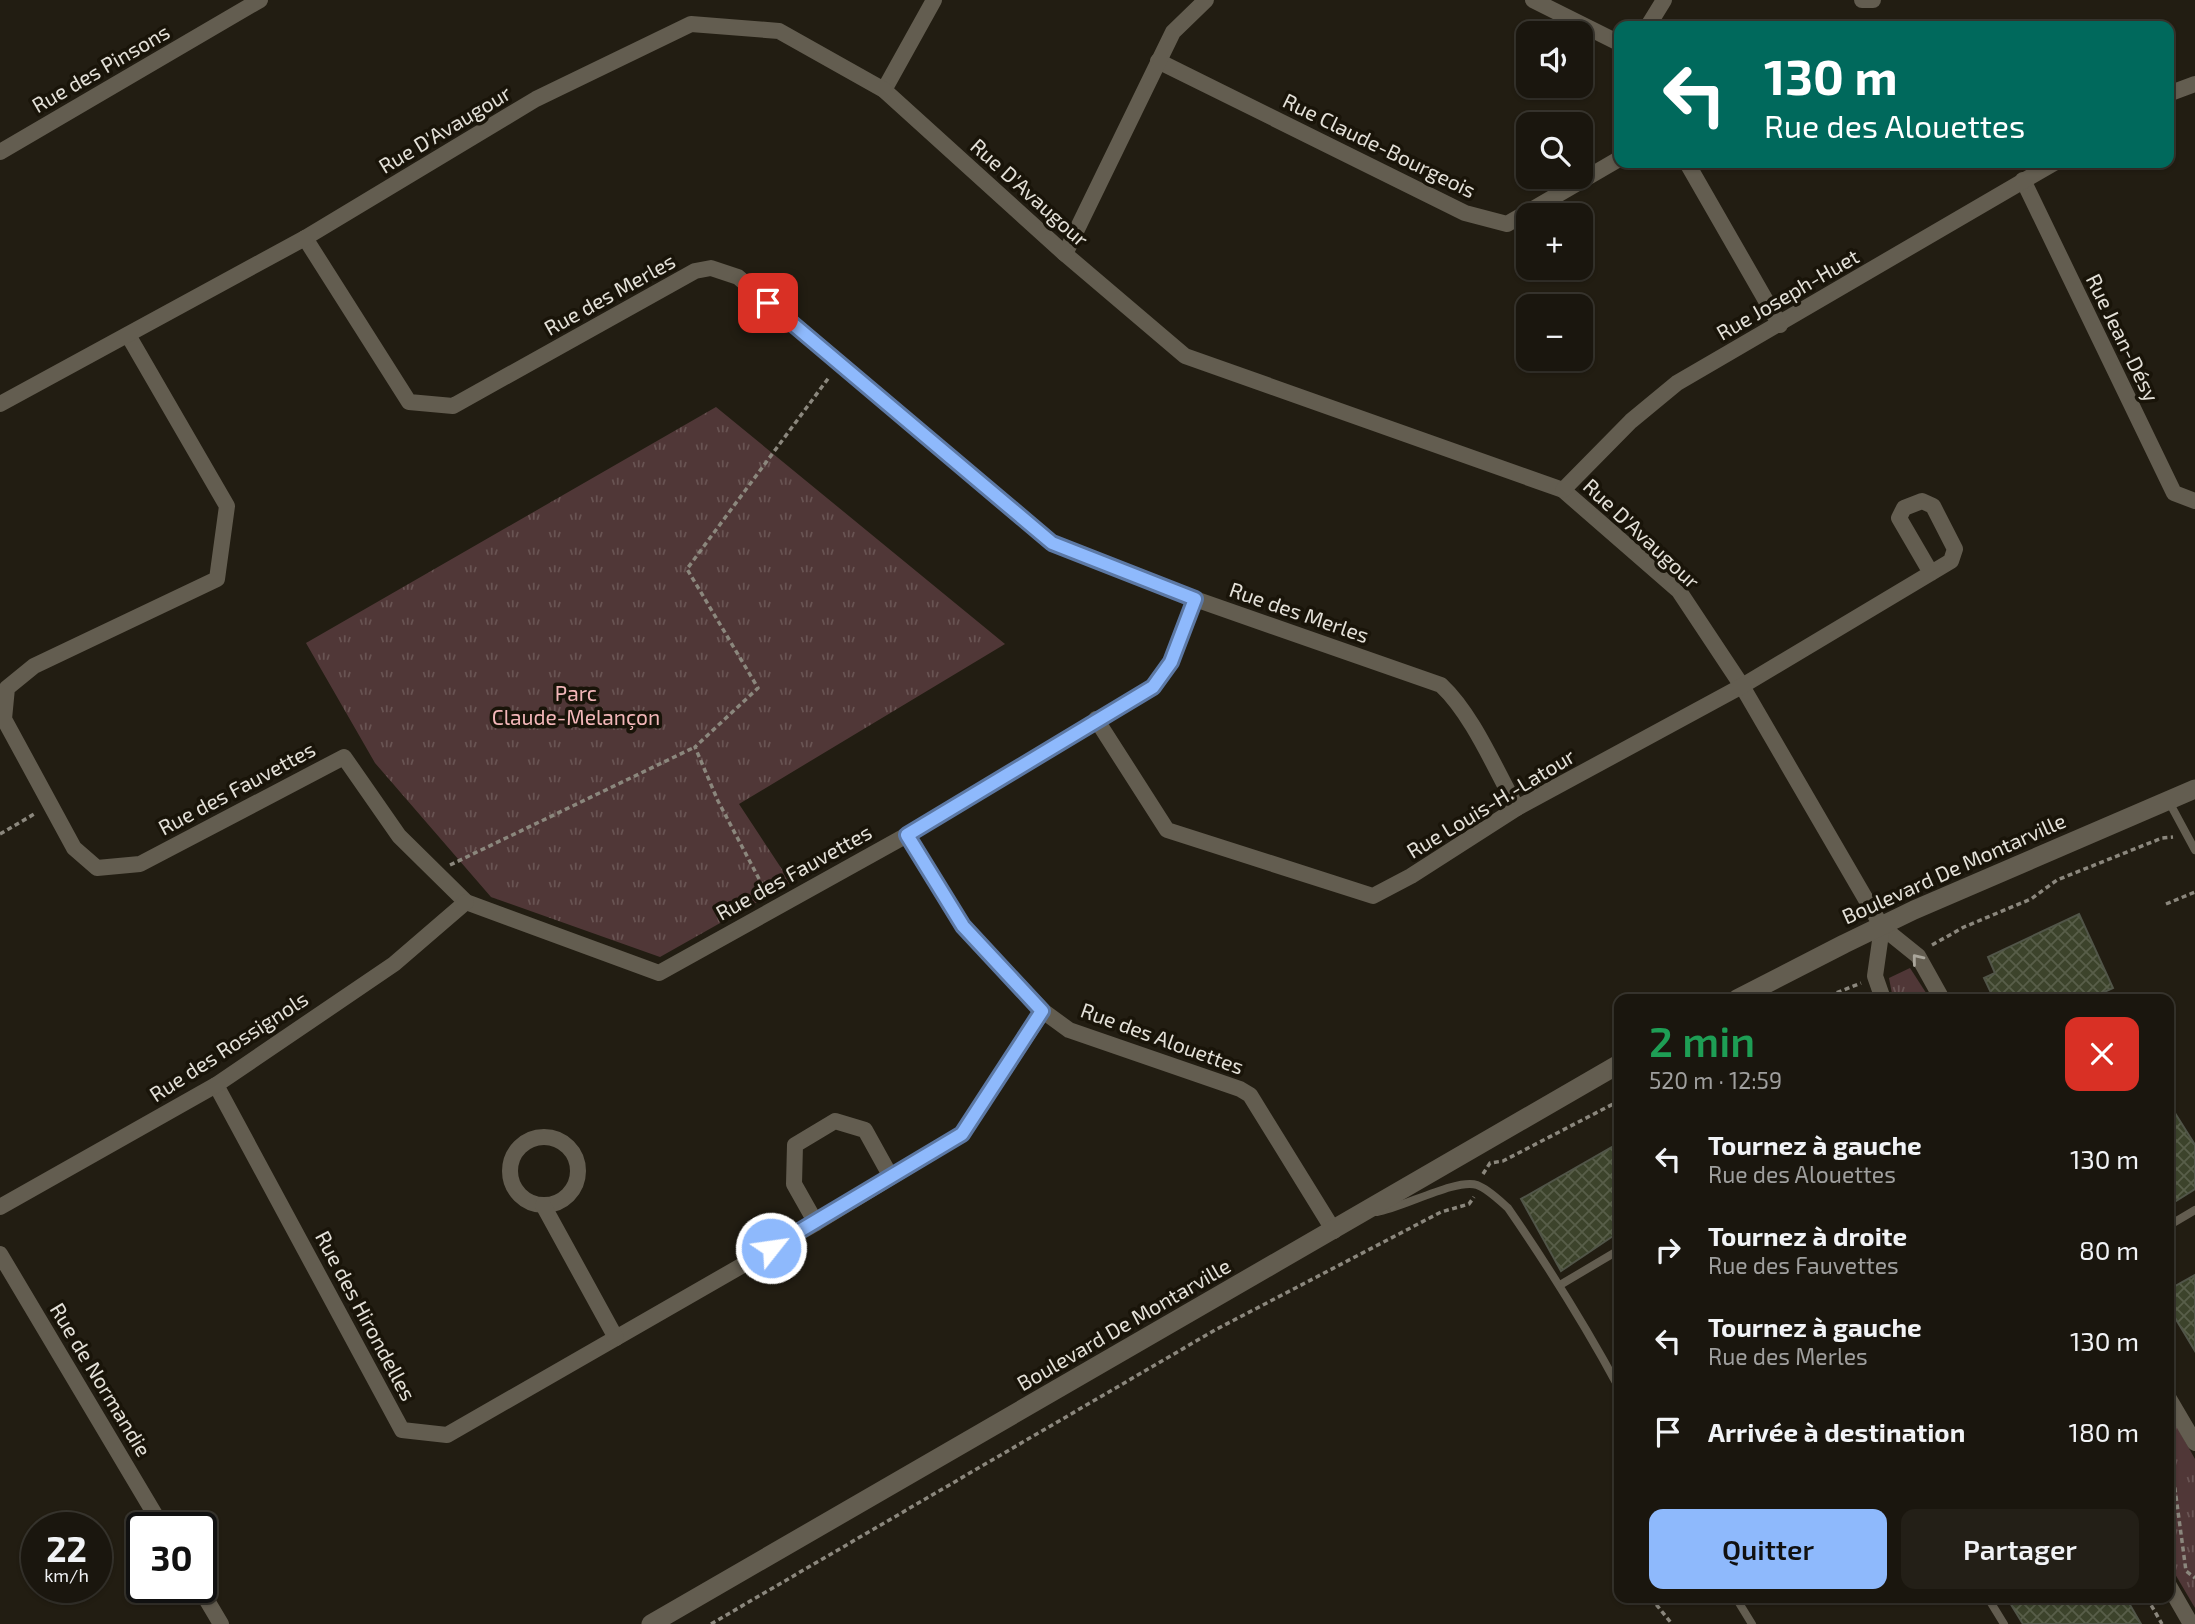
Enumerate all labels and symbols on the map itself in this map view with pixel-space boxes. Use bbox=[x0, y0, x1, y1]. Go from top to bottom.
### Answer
street label: Rue des Pinsons bbox=[27, 18, 174, 117]
street label: Rue D'Avaugour bbox=[374, 79, 515, 178]
street label: Rue Claude-Bourgeois bbox=[1279, 87, 1480, 202]
street label: Rue D'Avaugour bbox=[966, 133, 1094, 252]
street label: Rue Joseph-Huet bbox=[1711, 243, 1863, 345]
street label: Rue des Merles bbox=[539, 247, 679, 340]
street label: Rue Jean-Désy bbox=[2082, 269, 2165, 405]
pin bbox=[738, 273, 798, 333]
street label: Rue D'Avaugour bbox=[1579, 473, 1706, 593]
street label: Rue des Merles bbox=[1226, 576, 1373, 647]
park label: Parc Claude-Melançon bbox=[492, 680, 660, 731]
street label: Rue des Fauvettes bbox=[154, 736, 319, 840]
street label: Rue Louis-H.-Latour bbox=[1402, 742, 1579, 863]
street label: Boulevard De Montarville bbox=[1838, 807, 2069, 928]
street label: Rue des Fauvettes bbox=[711, 819, 875, 925]
one-way arrow bbox=[1913, 954, 1926, 966]
street label: Rue des Rossignols bbox=[144, 985, 312, 1106]
street label: Rue des Alouettes bbox=[1078, 997, 1247, 1079]
position arrow bbox=[734, 1211, 808, 1285]
street label: Rue des Hirondelles bbox=[311, 1226, 422, 1405]
street label: Boulevard De Montarville bbox=[1012, 1252, 1234, 1395]
street label: Rue de Normandie bbox=[46, 1298, 157, 1461]
speed limit sign: 30 bbox=[126, 1512, 217, 1603]

